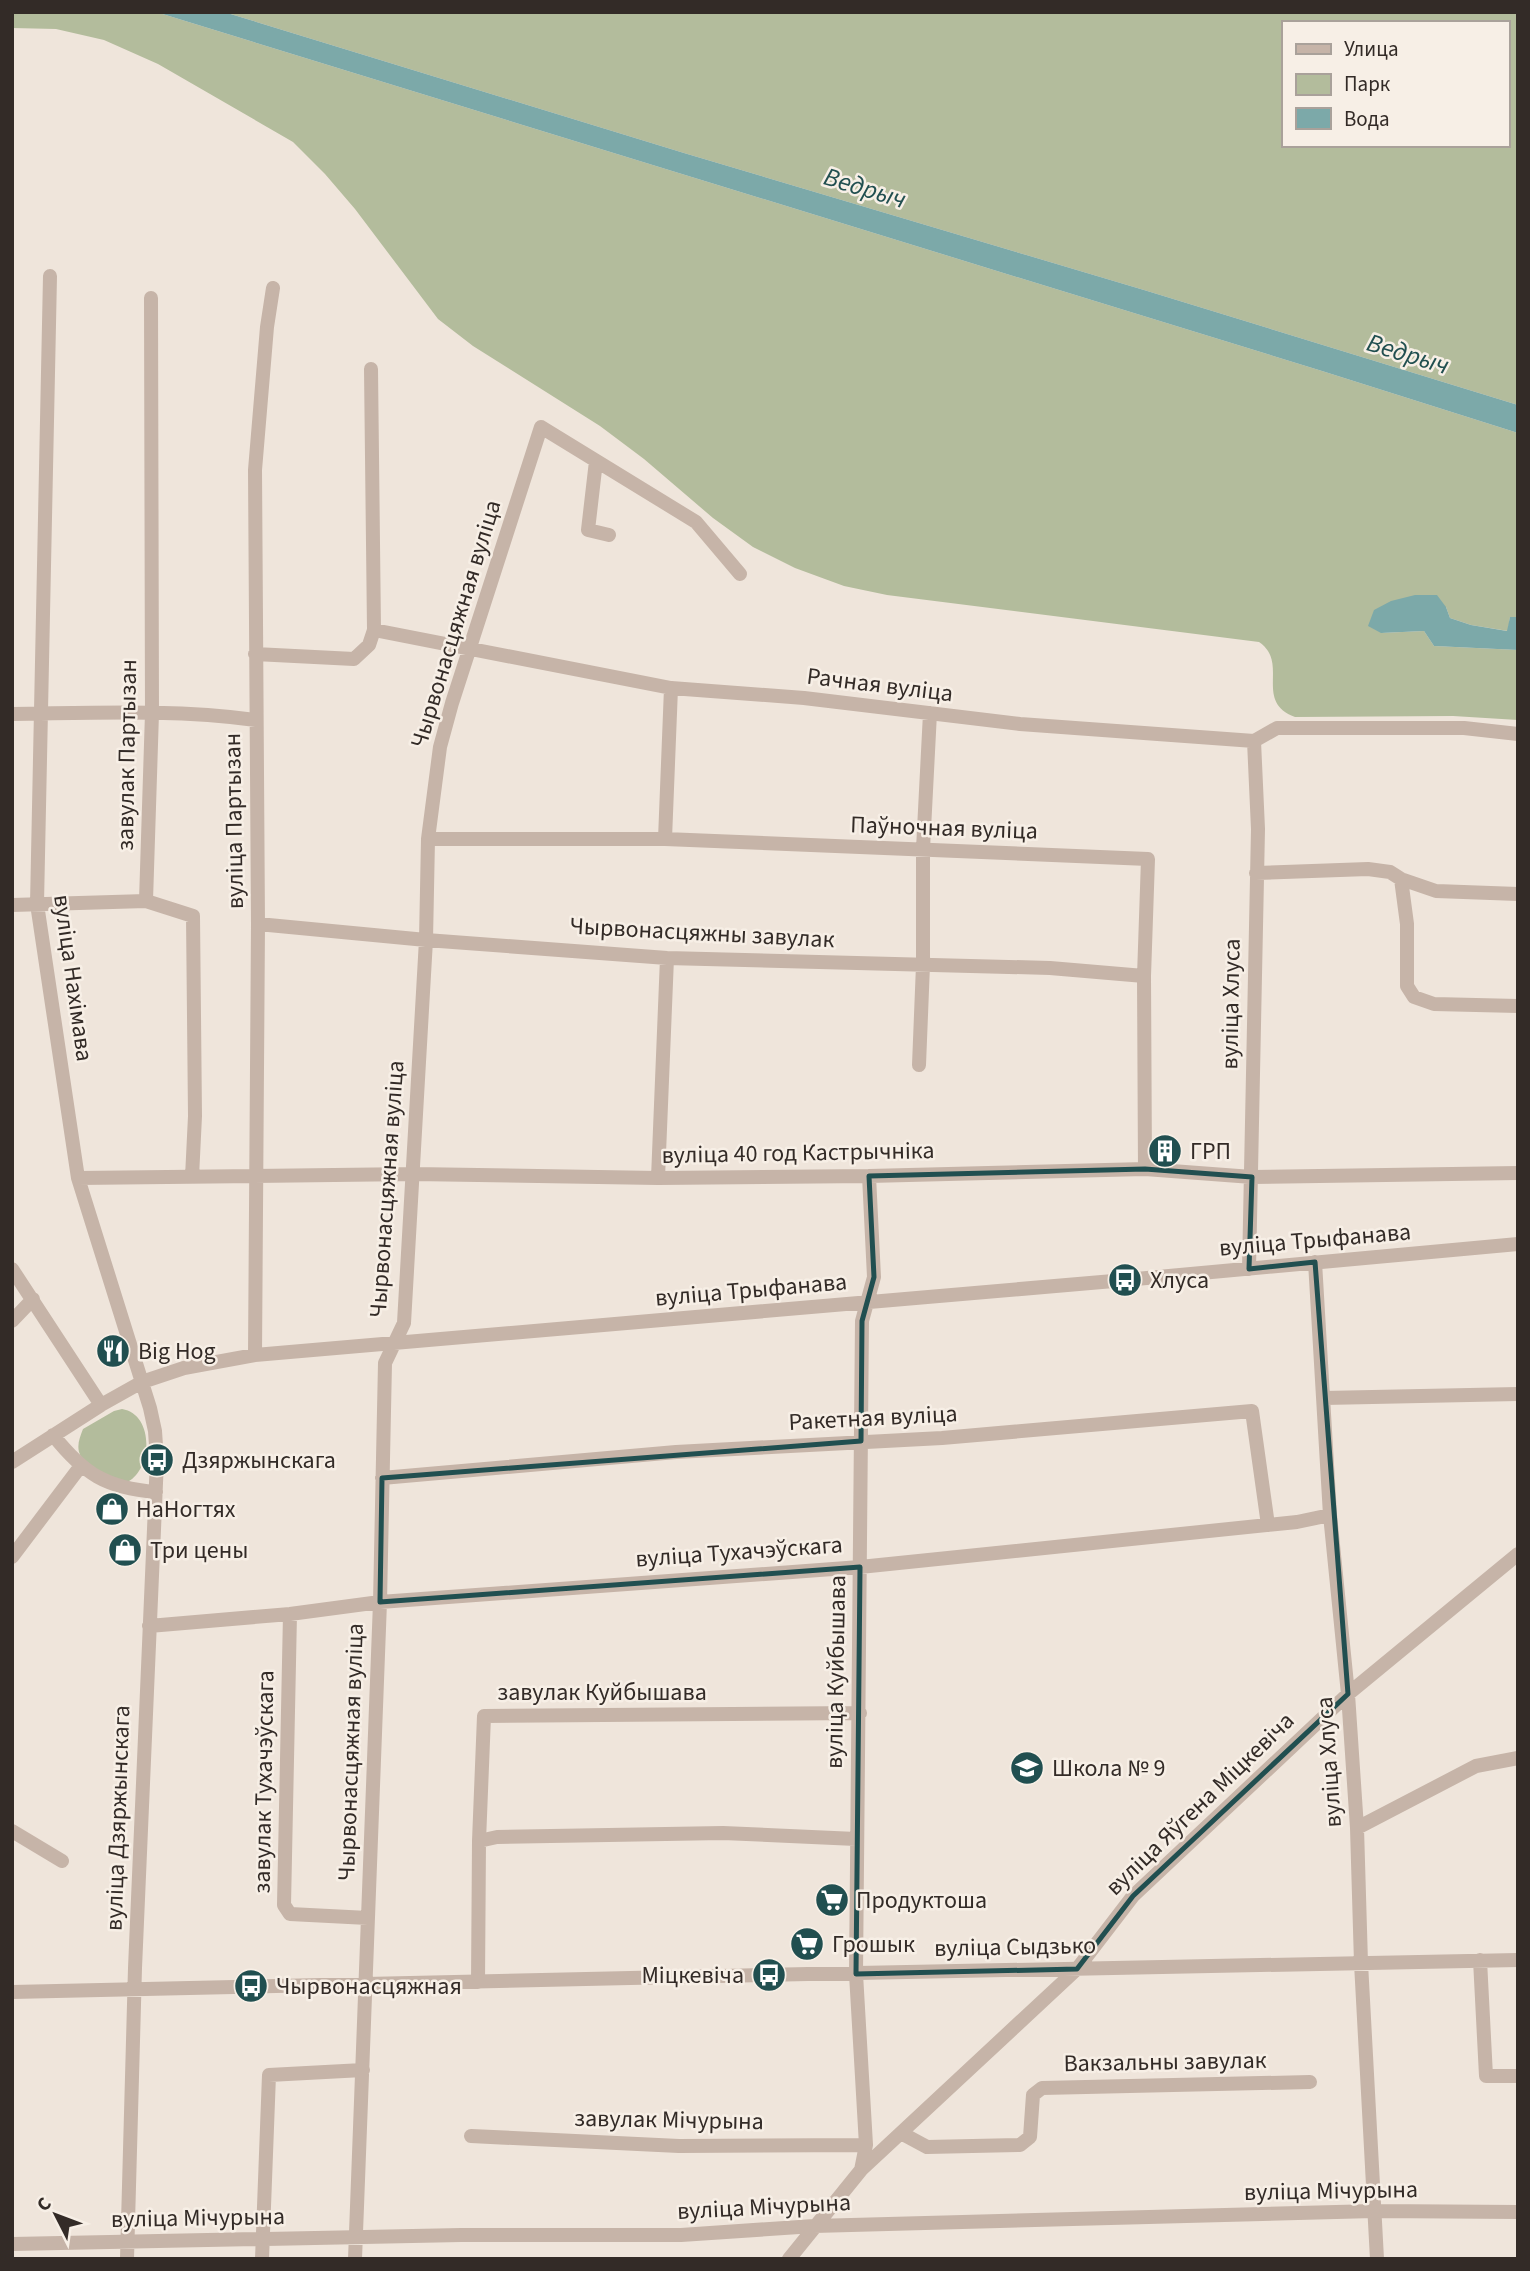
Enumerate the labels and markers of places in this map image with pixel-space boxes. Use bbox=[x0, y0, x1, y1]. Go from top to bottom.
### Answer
building icon: ГРП bbox=[1146, 1132, 1184, 1170]
place label: ГРП bbox=[1190, 1134, 1231, 1169]
bus stop icon: Хлуса bbox=[1106, 1261, 1144, 1299]
place label: Хлуса bbox=[1150, 1263, 1209, 1298]
restaurant icon: Big Hog bbox=[94, 1332, 132, 1370]
place label: Big Hog bbox=[138, 1334, 216, 1369]
bus stop icon: Дзяржынскага bbox=[138, 1441, 176, 1479]
place label: Дзяржынскага bbox=[182, 1443, 336, 1478]
shop icon: НаНогтях bbox=[93, 1490, 131, 1528]
place label: НаНогтях bbox=[136, 1492, 236, 1527]
shop icon: Три цены bbox=[106, 1531, 144, 1569]
place label: Три цены bbox=[150, 1533, 248, 1568]
school or university icon: Школа № 9 bbox=[1008, 1749, 1046, 1787]
place label: Школа № 9 bbox=[1052, 1751, 1165, 1786]
supermarket icon: Продуктоша bbox=[813, 1881, 851, 1919]
place label: Продуктоша bbox=[856, 1883, 987, 1918]
supermarket icon: Грошык bbox=[788, 1925, 826, 1963]
place label: Грошык bbox=[832, 1927, 915, 1962]
bus stop icon: Міцкевіча bbox=[750, 1956, 788, 1994]
place label: Міцкевіча bbox=[641, 1958, 744, 1993]
bus stop icon: Чырвонасцяжная bbox=[232, 1967, 270, 2005]
place label: Чырвонасцяжная bbox=[276, 1969, 462, 2004]

